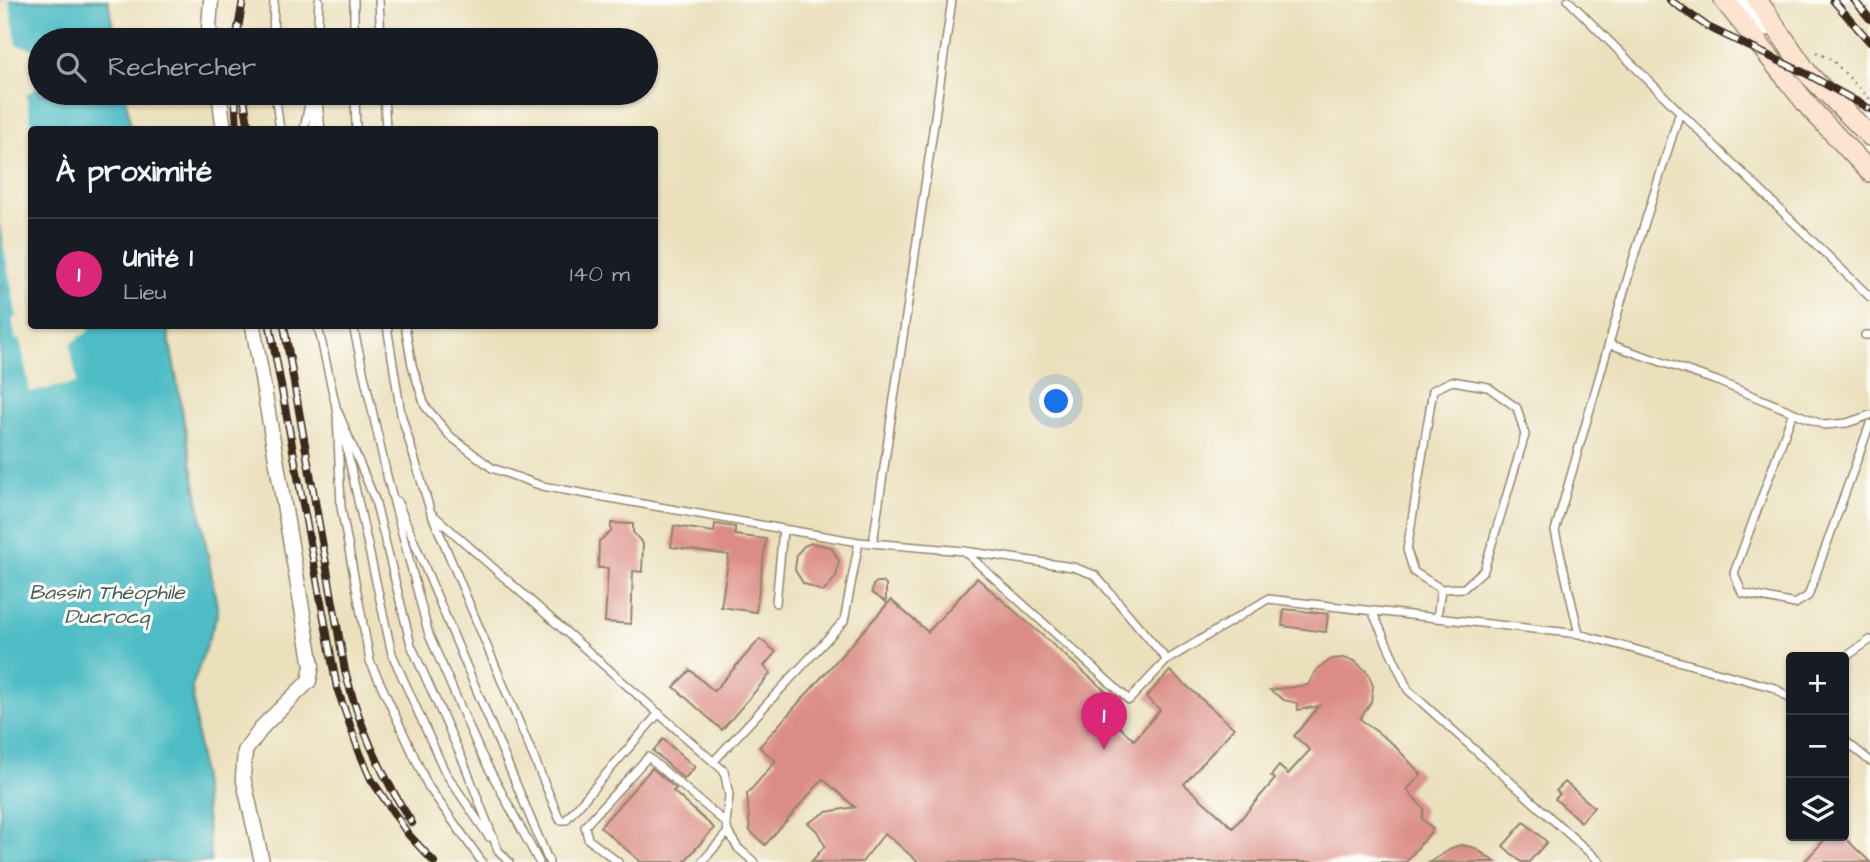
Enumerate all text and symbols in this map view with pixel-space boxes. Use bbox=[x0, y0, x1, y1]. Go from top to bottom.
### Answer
search box bbox=[28, 28, 658, 105]
icon: search bbox=[52, 48, 90, 86]
text: Rechercher bbox=[108, 49, 256, 85]
text: À proximité bbox=[56, 151, 212, 193]
text: Unité 1 bbox=[123, 240, 193, 276]
text: 1 bbox=[78, 258, 80, 290]
text: 140 m bbox=[570, 258, 630, 290]
text: Lieu bbox=[123, 276, 167, 308]
your location bbox=[1039, 384, 1073, 418]
water label: Bassin Théophile Ducrocq bbox=[29, 578, 186, 631]
map controls bbox=[1786, 652, 1849, 841]
button: + bbox=[1786, 652, 1849, 715]
pin: 1 bbox=[1081, 692, 1127, 750]
button: − bbox=[1786, 715, 1849, 778]
button: layers bbox=[1786, 778, 1849, 841]

